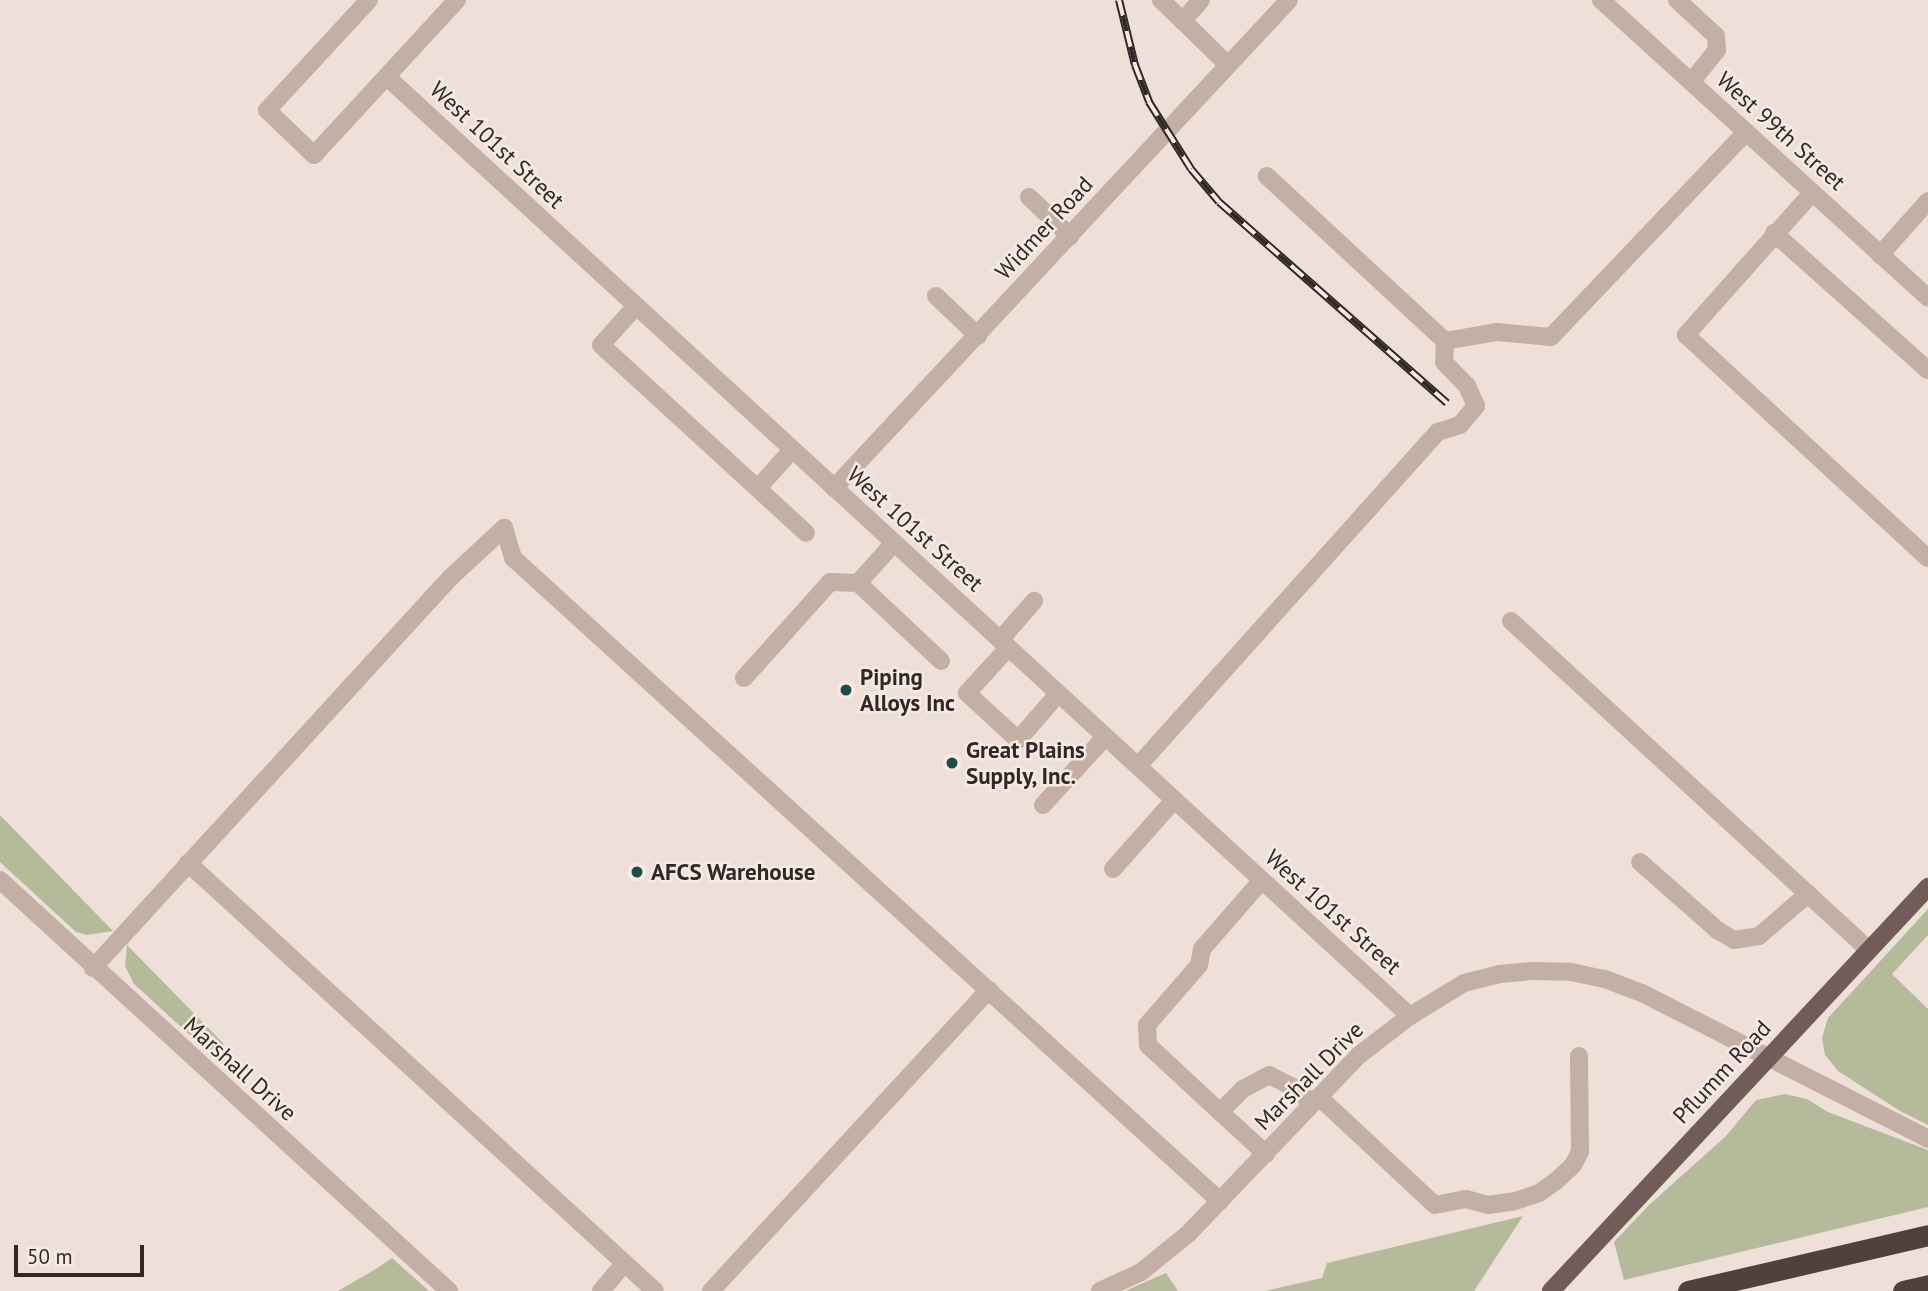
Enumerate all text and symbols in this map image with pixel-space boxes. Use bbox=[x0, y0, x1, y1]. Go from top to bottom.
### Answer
street label: West 99th Street bbox=[1711, 66, 1851, 196]
street label: West 101st Street bbox=[424, 76, 570, 214]
street label: Widmer Road bbox=[989, 171, 1099, 285]
street label: West 101st Street bbox=[841, 461, 989, 597]
place label: Piping Alloys Inc bbox=[860, 663, 955, 717]
marker: Piping Alloys Inc bbox=[838, 682, 854, 698]
place label: Great Plains Supply, Inc. bbox=[966, 736, 1085, 790]
marker: Great Plains Supply, Inc. bbox=[944, 755, 960, 771]
street label: West 101st Street bbox=[1259, 844, 1407, 980]
place label: AFCS Warehouse bbox=[651, 858, 816, 886]
marker: AFCS Warehouse bbox=[629, 864, 645, 880]
street label: Marshall Drive bbox=[178, 1011, 302, 1127]
street label: Pflumm Road bbox=[1667, 1015, 1777, 1129]
street label: Marshall Drive bbox=[1249, 1016, 1369, 1136]
scale bar bbox=[18, 1232, 147, 1276]
text: 50 m bbox=[27, 1243, 73, 1270]

